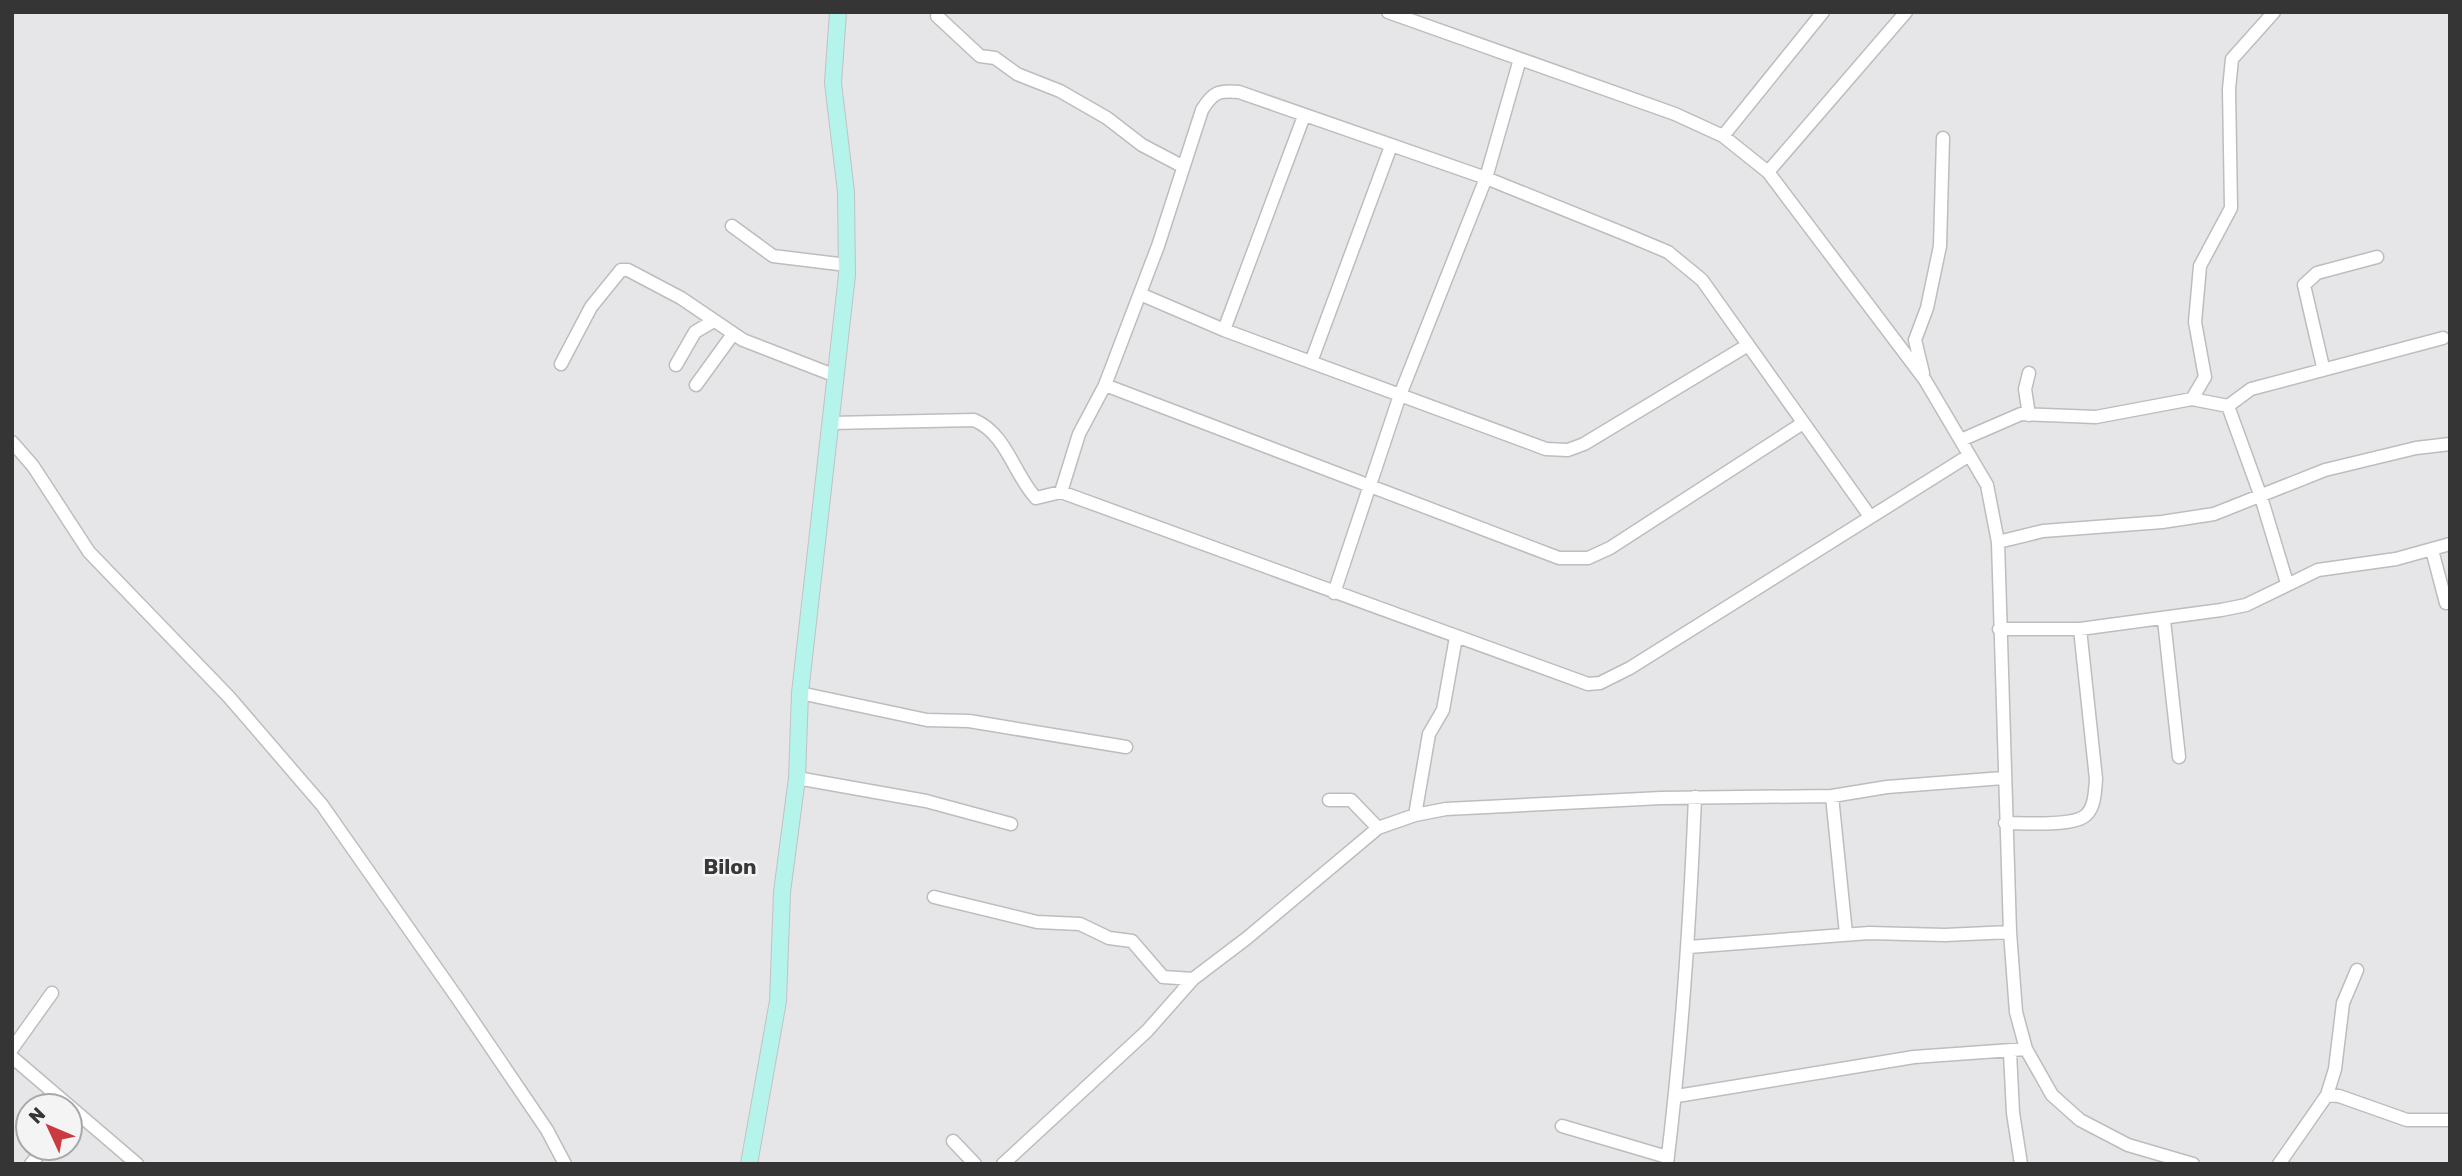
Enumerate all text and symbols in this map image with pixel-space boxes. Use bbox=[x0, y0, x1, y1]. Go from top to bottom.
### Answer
district label: Bilon bbox=[703, 854, 757, 879]
north arrow bbox=[14, 1092, 84, 1162]
text: N bbox=[24, 1103, 50, 1128]

